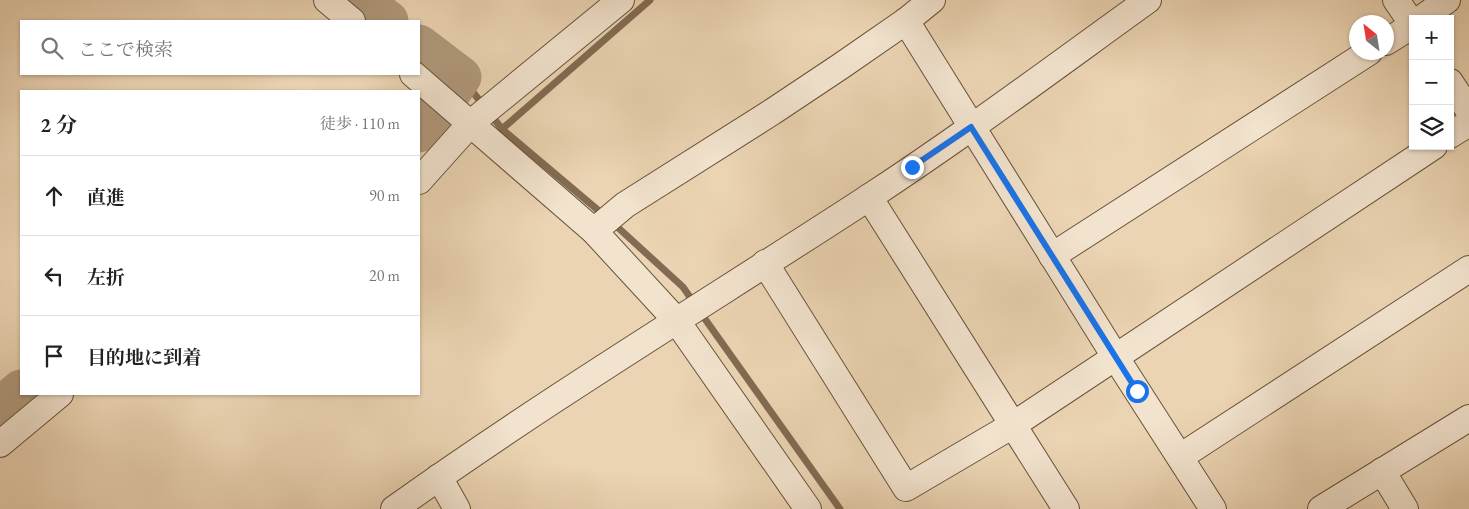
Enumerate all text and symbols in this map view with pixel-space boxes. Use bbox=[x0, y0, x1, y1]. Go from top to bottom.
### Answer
north arrow bbox=[1349, 15, 1394, 60]
map controls bbox=[1409, 15, 1454, 150]
button: + bbox=[1409, 15, 1454, 60]
search box bbox=[20, 20, 420, 75]
icon: search bbox=[38, 34, 66, 62]
text: ここで検索 bbox=[78, 37, 173, 62]
button: − bbox=[1409, 60, 1454, 105]
button: layers bbox=[1409, 105, 1454, 150]
text: 2 分 bbox=[40, 111, 77, 138]
text: 徒歩 · 110 m bbox=[320, 113, 400, 134]
route end bbox=[901, 156, 924, 179]
icon: ahead bbox=[40, 182, 68, 210]
text: 直進 bbox=[87, 185, 125, 210]
text: 90 m bbox=[369, 185, 400, 206]
icon: left bbox=[40, 262, 68, 290]
text: 左折 bbox=[87, 265, 125, 290]
text: 20 m bbox=[369, 265, 400, 286]
icon: arrive bbox=[40, 342, 68, 370]
text: 目的地に到着 bbox=[87, 345, 201, 370]
route start bbox=[1126, 380, 1149, 403]

